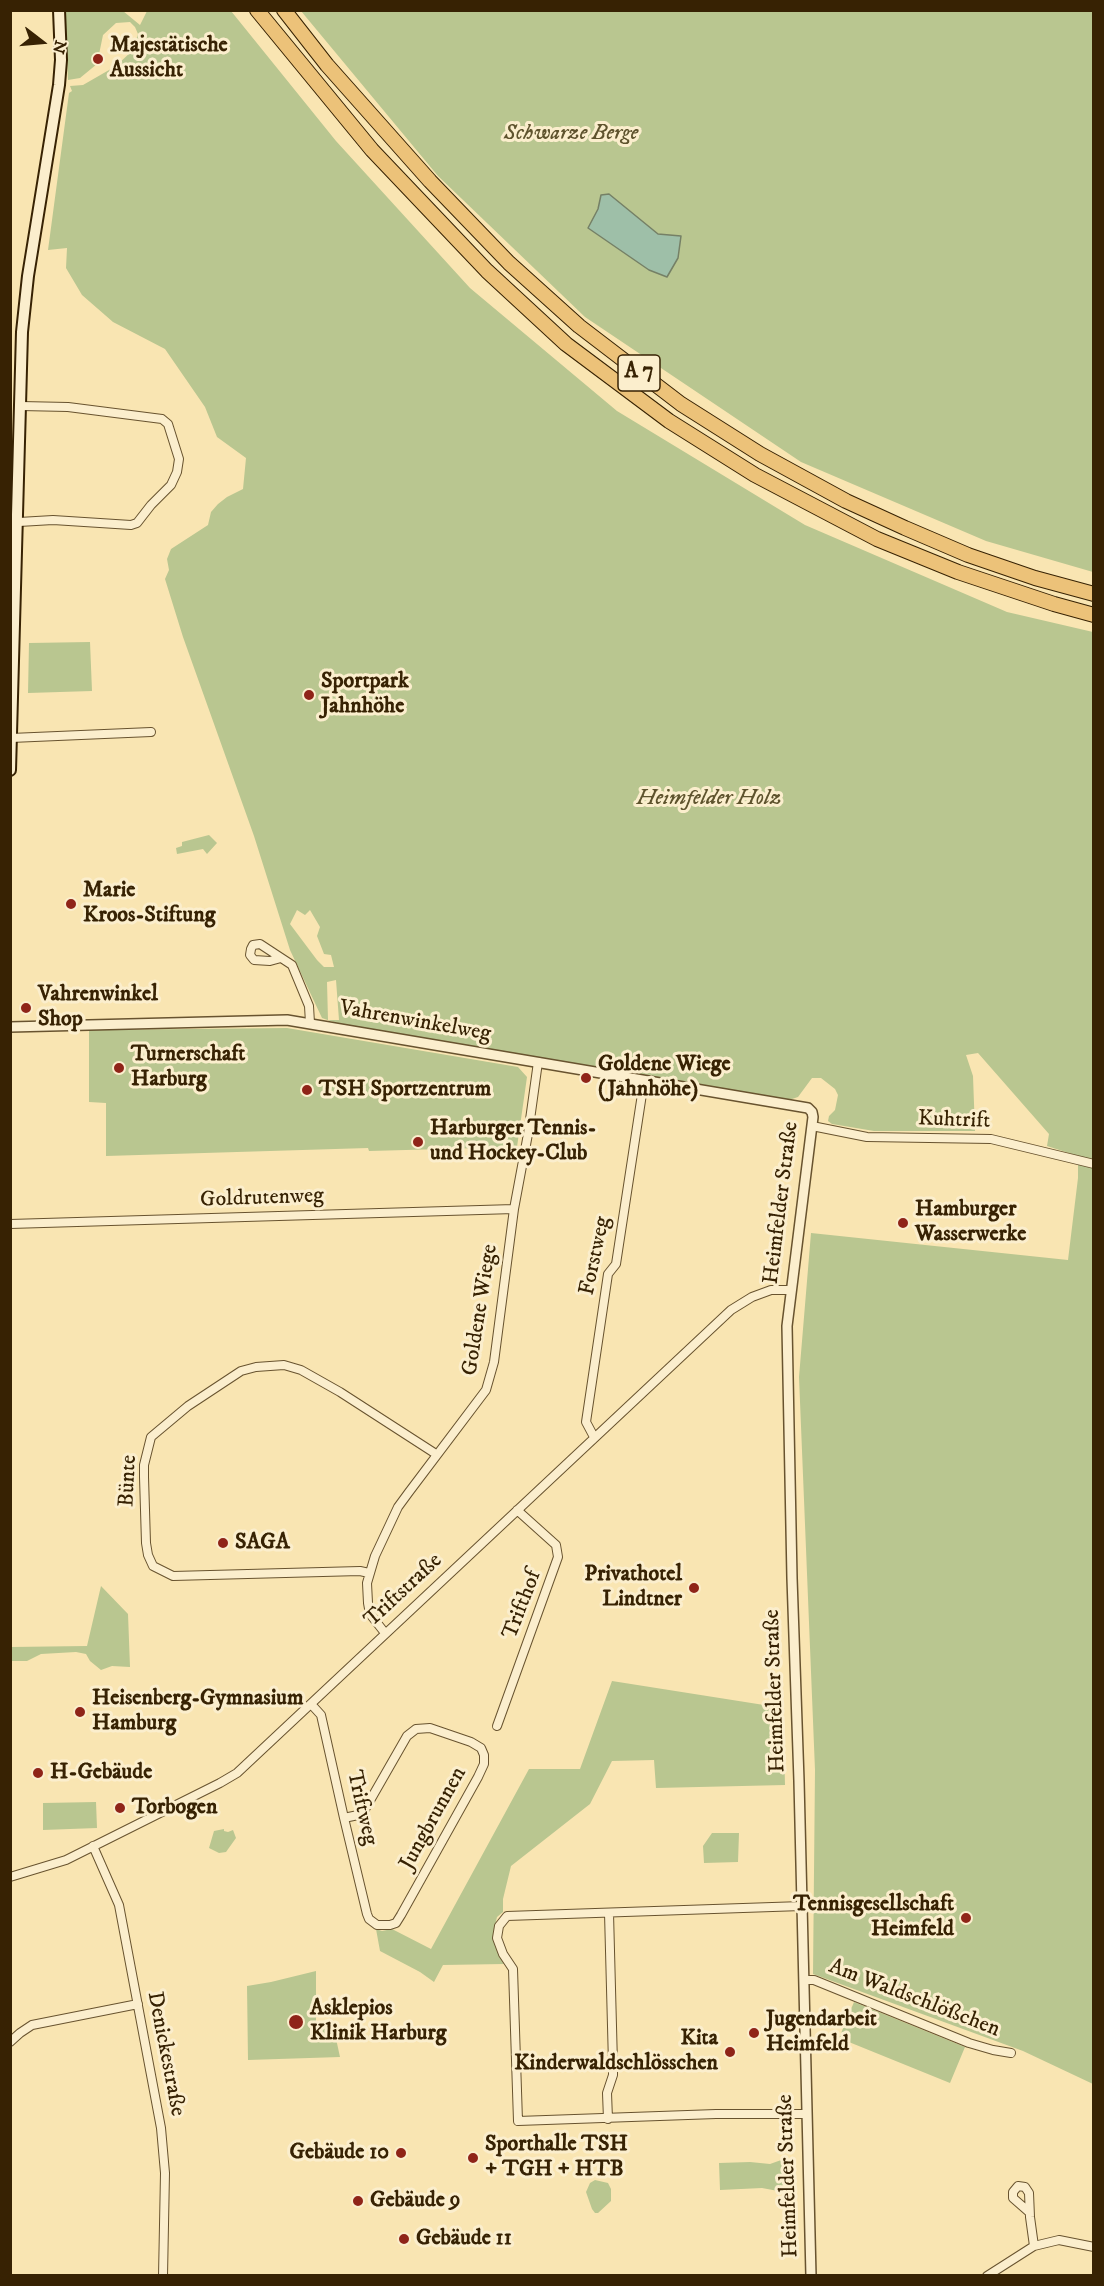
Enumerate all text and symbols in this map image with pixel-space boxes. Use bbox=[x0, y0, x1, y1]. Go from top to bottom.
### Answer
north arrow bbox=[12, 12, 72, 72]
place label: Majestätische Aussicht bbox=[110, 33, 228, 84]
text: N bbox=[48, 38, 71, 56]
marker: Majestätische Aussicht bbox=[91, 52, 105, 66]
park label: Schwarze Berge bbox=[504, 121, 638, 147]
road number: A 7 bbox=[618, 355, 660, 391]
place label: Sportpark Jahnhöhe bbox=[321, 669, 409, 720]
marker: Sportpark Jahnhöhe bbox=[302, 688, 316, 702]
park label: Heimfelder Holz bbox=[636, 786, 782, 812]
place label: Marie Kroos-Stiftung bbox=[83, 878, 215, 930]
marker: Marie Kroos-Stiftung bbox=[64, 897, 78, 911]
place label: Vahrenwinkel Shop bbox=[38, 982, 158, 1034]
street label: Vahrenwinkelweg bbox=[337, 996, 493, 1048]
marker: Vahrenwinkel Shop bbox=[19, 1001, 33, 1015]
place label: Turnerschaft Harburg bbox=[131, 1042, 245, 1094]
place label: Goldene Wiege (Jahnhöhe) bbox=[598, 1052, 731, 1104]
marker: Turnerschaft Harburg bbox=[112, 1061, 126, 1075]
marker: Goldene Wiege (Jahnhöhe) bbox=[579, 1071, 593, 1085]
place label: TSH Sportzentrum bbox=[319, 1077, 491, 1103]
marker: TSH Sportzentrum bbox=[300, 1083, 314, 1097]
street label: Kuhtrift bbox=[917, 1107, 991, 1135]
place label: Harburger Tennis- und Hockey-Club bbox=[430, 1116, 596, 1168]
street label: Heimfelder Straße bbox=[759, 1120, 805, 1286]
marker: Harburger Tennis- und Hockey-Club bbox=[411, 1135, 425, 1149]
street label: Goldrutenweg bbox=[200, 1184, 324, 1214]
place label: Hamburger Wasserwerke bbox=[915, 1197, 1026, 1248]
street label: Forstweg bbox=[575, 1214, 617, 1298]
marker: Hamburger Wasserwerke bbox=[896, 1216, 910, 1230]
street label: Goldene Wiege bbox=[458, 1242, 504, 1378]
street label: Bünte bbox=[114, 1454, 144, 1508]
place label: SAGA bbox=[235, 1530, 290, 1556]
marker: SAGA bbox=[216, 1536, 230, 1550]
street label: Triftstraße bbox=[360, 1548, 448, 1634]
place label: Privathotel Lindtner bbox=[584, 1562, 682, 1614]
street label: Trifthof bbox=[498, 1567, 548, 1643]
marker: Privathotel Lindtner bbox=[687, 1581, 701, 1595]
street label: Heimfelder Straße bbox=[760, 1609, 792, 1773]
place label: Heisenberg-Gymnasium Hamburg bbox=[92, 1686, 303, 1738]
marker: Heisenberg-Gymnasium Hamburg bbox=[73, 1705, 87, 1719]
place label: H-Gebäude bbox=[50, 1760, 152, 1786]
street label: Jungbrunnen bbox=[395, 1763, 473, 1875]
marker: H-Gebäude bbox=[31, 1766, 45, 1780]
street label: Triftweg bbox=[340, 1768, 382, 1848]
place label: Torbogen bbox=[132, 1795, 217, 1821]
marker: Torbogen bbox=[113, 1801, 127, 1815]
place label: Tennisgesellschaft Heimfeld bbox=[793, 1892, 954, 1944]
marker: Tennisgesellschaft Heimfeld bbox=[959, 1911, 973, 1925]
street label: Am Waldschlößchen bbox=[825, 1954, 1003, 2044]
street label: Denickestraße bbox=[140, 1989, 190, 2119]
place label: Asklepios Klinik Harburg bbox=[310, 1996, 446, 2048]
place label: Jugendarbeit Heimfeld bbox=[766, 2007, 877, 2058]
marker: Asklepios Klinik Harburg bbox=[287, 2013, 305, 2031]
place label: Kita Kinderwaldschlösschen bbox=[514, 2026, 718, 2078]
marker: Jugendarbeit Heimfeld bbox=[747, 2026, 761, 2040]
marker: Kita Kinderwaldschlösschen bbox=[723, 2045, 737, 2059]
street label: Heimfelder Straße bbox=[773, 2094, 805, 2258]
place label: Sporthalle TSH + TGH + HTB bbox=[485, 2132, 628, 2184]
place label: Gebäude 10 bbox=[290, 2140, 389, 2166]
marker: Gebäude 10 bbox=[394, 2146, 408, 2160]
marker: Sporthalle TSH + TGH + HTB bbox=[466, 2151, 480, 2165]
place label: Gebäude 9 bbox=[370, 2188, 461, 2214]
marker: Gebäude 9 bbox=[351, 2194, 365, 2208]
place label: Gebäude 11 bbox=[416, 2226, 512, 2252]
marker: Gebäude 11 bbox=[397, 2232, 411, 2246]

